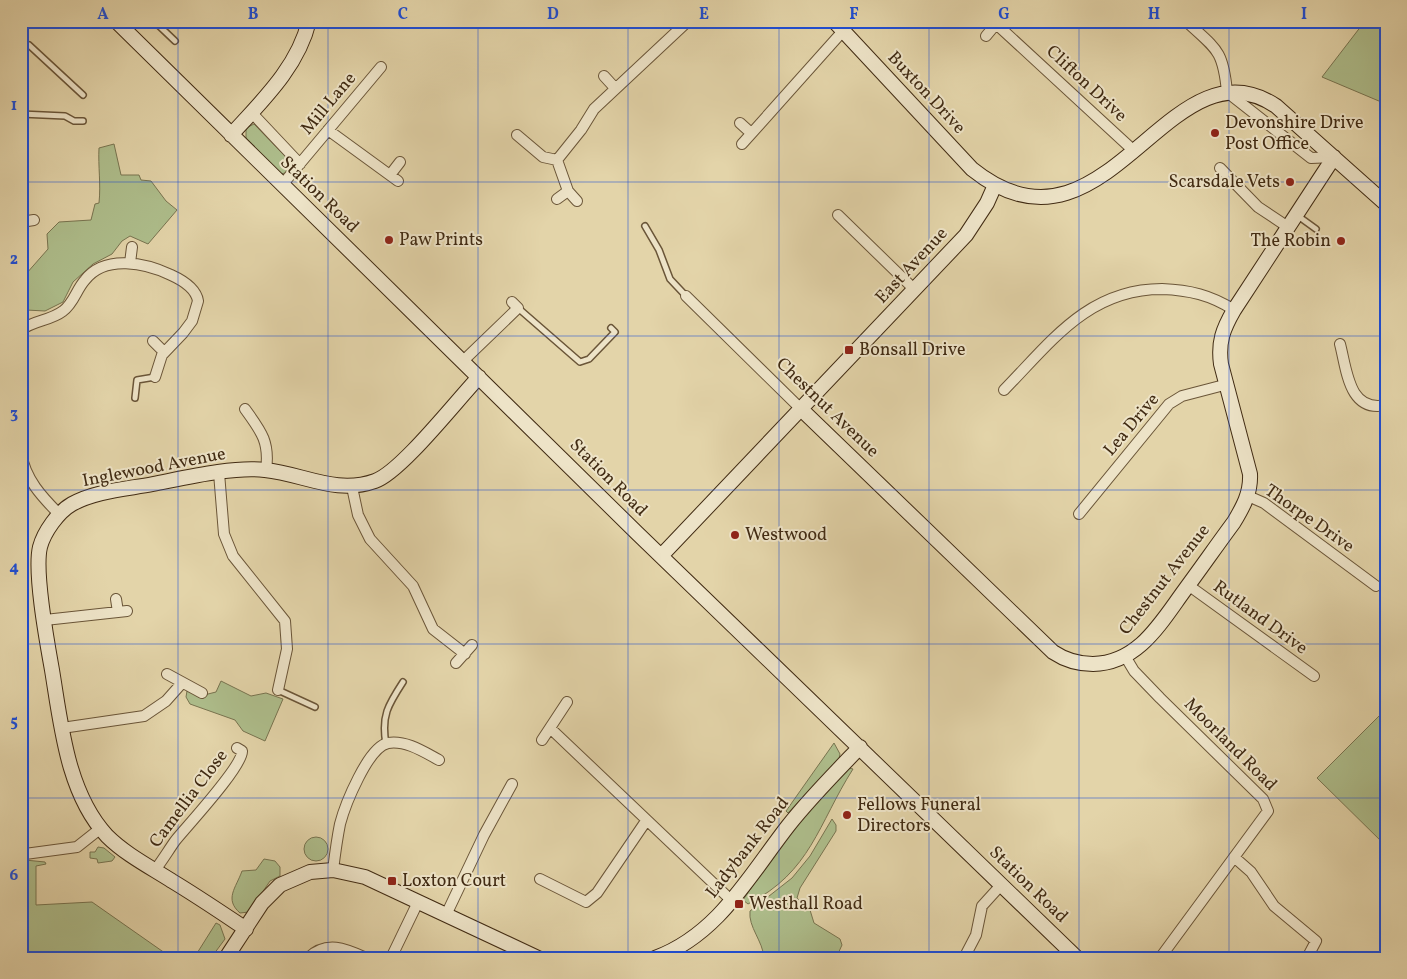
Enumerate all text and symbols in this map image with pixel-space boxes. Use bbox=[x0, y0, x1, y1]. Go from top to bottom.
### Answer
text: A bbox=[97, 4, 109, 26]
text: B bbox=[248, 4, 259, 26]
text: C bbox=[398, 4, 408, 26]
text: D bbox=[547, 4, 559, 26]
text: E bbox=[699, 4, 709, 26]
text: F bbox=[849, 4, 859, 26]
text: G bbox=[998, 4, 1010, 26]
text: H bbox=[1148, 4, 1160, 26]
text: I bbox=[1301, 4, 1307, 26]
street label: Clifton Drive bbox=[1040, 40, 1132, 128]
street label: Buxton Drive bbox=[881, 46, 971, 140]
street label: Mill Lane bbox=[295, 67, 363, 141]
text: 1 bbox=[11, 95, 17, 117]
place label: Devonshire Drive Post Office bbox=[1225, 111, 1364, 157]
marker: Devonshire Drive Post Office bbox=[1209, 127, 1221, 139]
street label: Station Road bbox=[274, 151, 364, 239]
place label: Scarsdale Vets bbox=[1169, 170, 1280, 195]
marker: Scarsdale Vets bbox=[1284, 176, 1296, 188]
street label: East Avenue bbox=[870, 222, 954, 310]
place label: Paw Prints bbox=[399, 228, 483, 253]
place label: The Robin bbox=[1251, 229, 1331, 254]
marker: Paw Prints bbox=[383, 234, 395, 246]
marker: The Robin bbox=[1335, 235, 1347, 247]
text: 2 bbox=[10, 249, 18, 271]
place label: Bonsall Drive bbox=[859, 338, 966, 363]
marker: Bonsall Drive bbox=[843, 344, 855, 356]
street label: Chestnut Avenue bbox=[770, 352, 884, 464]
street label: Lea Drive bbox=[1098, 388, 1166, 462]
text: 3 bbox=[10, 403, 18, 425]
street label: Station Road bbox=[563, 433, 653, 523]
street label: Inglewood Avenue bbox=[80, 442, 228, 494]
street label: Thorpe Drive bbox=[1259, 479, 1359, 559]
street label: Chestnut Avenue bbox=[1114, 519, 1216, 641]
place label: Westwood bbox=[745, 523, 827, 548]
marker: Westwood bbox=[729, 529, 741, 541]
text: 4 bbox=[9, 557, 19, 579]
street label: Rutland Drive bbox=[1208, 575, 1312, 661]
street label: Moorland Road bbox=[1178, 693, 1282, 797]
text: 5 bbox=[10, 711, 18, 733]
street label: Camellia Close bbox=[144, 745, 234, 853]
street label: Ladybank Road bbox=[700, 792, 796, 904]
place label: Fellows Funeral Directors bbox=[857, 793, 981, 839]
marker: Fellows Funeral Directors bbox=[841, 809, 853, 821]
street label: Station Road bbox=[983, 841, 1073, 929]
text: 6 bbox=[10, 865, 19, 887]
place label: Loxton Court bbox=[402, 869, 506, 894]
marker: Loxton Court bbox=[386, 875, 398, 887]
place label: Westhall Road bbox=[749, 892, 863, 917]
marker: Westhall Road bbox=[733, 898, 745, 910]

